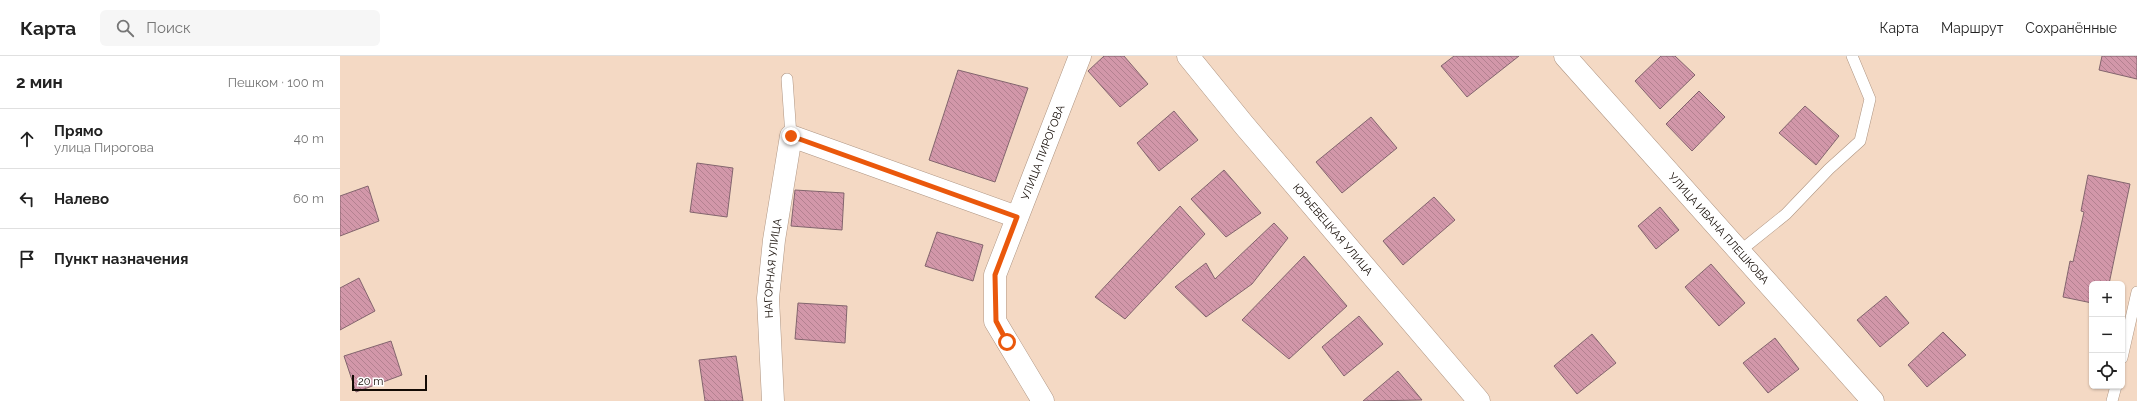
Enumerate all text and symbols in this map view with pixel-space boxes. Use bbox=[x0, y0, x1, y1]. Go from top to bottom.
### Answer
search box bbox=[100, 10, 380, 46]
text: Карта bbox=[20, 17, 76, 39]
icon: search bbox=[114, 17, 136, 39]
text: Поиск bbox=[146, 19, 191, 37]
text: Карта bbox=[1880, 20, 1919, 36]
text: Маршрут bbox=[1941, 20, 2003, 36]
text: Сохранённые bbox=[2025, 20, 2117, 36]
text: 2 мин bbox=[16, 72, 63, 92]
text: Пешком · 100 m bbox=[228, 75, 324, 90]
street label: УЛИЦА ПИРОГОВА bbox=[1018, 102, 1067, 202]
text: Прямо bbox=[54, 122, 103, 140]
route end bbox=[782, 127, 800, 145]
icon: ahead bbox=[16, 128, 38, 150]
text: 40 m bbox=[294, 131, 324, 146]
text: улица Пирогова bbox=[54, 140, 154, 155]
street label: УЛИЦА ИВАНА ПЛЕШКОВА bbox=[1666, 170, 1772, 287]
street label: ЮРЬЕВЕЦКАЯ УЛИЦА bbox=[1290, 181, 1376, 278]
icon: left bbox=[16, 188, 38, 210]
text: Налево bbox=[54, 190, 109, 208]
text: 60 m bbox=[293, 191, 324, 206]
street label: НАГОРНАЯ УЛИЦА bbox=[761, 217, 784, 319]
icon: arrive bbox=[16, 248, 38, 270]
text: Пункт назначения bbox=[54, 250, 188, 268]
map controls bbox=[2089, 281, 2125, 389]
button: + bbox=[2089, 281, 2125, 317]
button: − bbox=[2089, 317, 2125, 353]
route start bbox=[998, 333, 1016, 351]
button: locate bbox=[2089, 353, 2125, 389]
scale bar bbox=[352, 373, 427, 392]
text: 20 m bbox=[358, 375, 383, 388]

